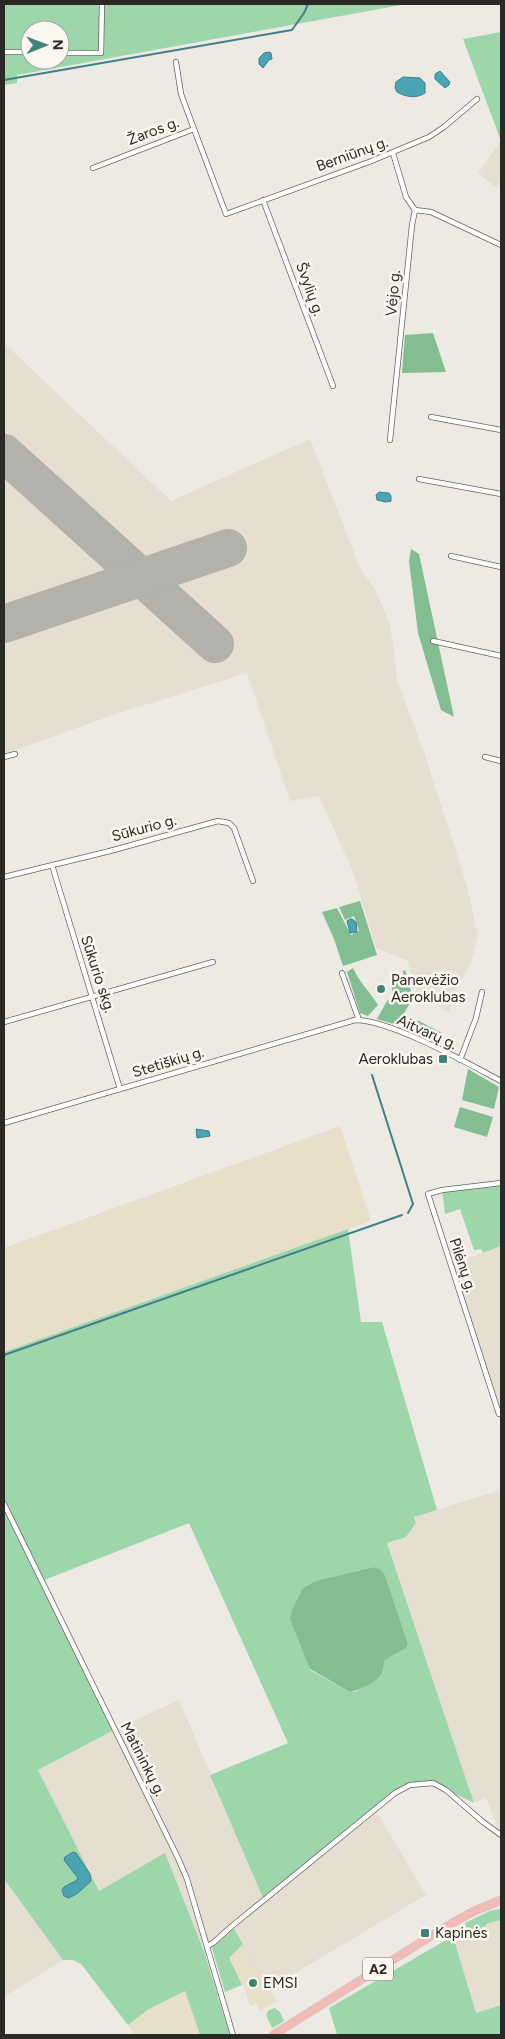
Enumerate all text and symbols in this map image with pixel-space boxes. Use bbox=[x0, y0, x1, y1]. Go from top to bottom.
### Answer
north arrow bbox=[20, 20, 70, 70]
text: N bbox=[49, 39, 66, 50]
street label: Žaros g. bbox=[125, 113, 181, 149]
street label: Berniūnų g. bbox=[314, 133, 390, 175]
street label: Švylių g. bbox=[292, 260, 328, 318]
street label: Vėjo g. bbox=[382, 269, 404, 317]
street label: Sūkurio g. bbox=[110, 811, 178, 845]
street label: Sūkurio skg. bbox=[77, 933, 119, 1015]
place label: Panevėžio Aeroklubas bbox=[391, 971, 465, 1006]
marker: Panevėžio Aeroklubas bbox=[375, 983, 387, 995]
street label: Aitvarų g. bbox=[394, 1011, 460, 1053]
street label: Stetiškių g. bbox=[130, 1043, 206, 1081]
place label: Aeroklubas bbox=[359, 1050, 433, 1068]
marker: Aeroklubas bbox=[437, 1053, 449, 1065]
street label: Pilėnų g. bbox=[446, 1236, 480, 1294]
street label: Matininkų g. bbox=[117, 1719, 169, 1799]
place label: Kapinės bbox=[435, 1924, 488, 1942]
marker: Kapinės bbox=[419, 1927, 431, 1939]
road number: A2 bbox=[363, 1958, 393, 1980]
place label: EMSI bbox=[263, 1974, 298, 1992]
marker: EMSI bbox=[247, 1977, 259, 1989]

